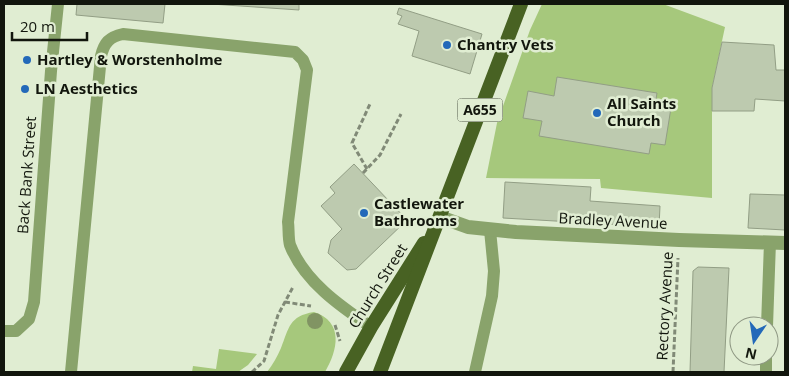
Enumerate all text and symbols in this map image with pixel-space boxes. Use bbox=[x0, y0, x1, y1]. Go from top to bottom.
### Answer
scale bar bbox=[12, 10, 88, 42]
text: 20 m bbox=[20, 16, 55, 36]
place label: Chantry Vets bbox=[457, 34, 554, 54]
marker: Chantry Vets bbox=[441, 39, 453, 51]
place label: Hartley & Worstenholme bbox=[37, 49, 223, 69]
marker: Hartley & Worstenholme bbox=[21, 54, 33, 66]
place label: LN Aesthetics bbox=[35, 78, 138, 98]
marker: LN Aesthetics bbox=[19, 83, 31, 95]
place label: All Saints Church bbox=[607, 93, 676, 130]
road number: A655 bbox=[458, 98, 502, 122]
marker: All Saints Church bbox=[591, 107, 603, 119]
street label: Back Bank Street bbox=[12, 115, 40, 234]
place label: Castlewater Bathrooms bbox=[374, 193, 464, 230]
marker: Castlewater Bathrooms bbox=[358, 207, 370, 219]
street label: Bradley Avenue bbox=[558, 207, 668, 233]
street label: Church Street bbox=[343, 239, 411, 332]
street label: Rectory Avenue bbox=[651, 251, 677, 361]
north arrow bbox=[729, 316, 779, 366]
text: N bbox=[743, 344, 759, 365]

